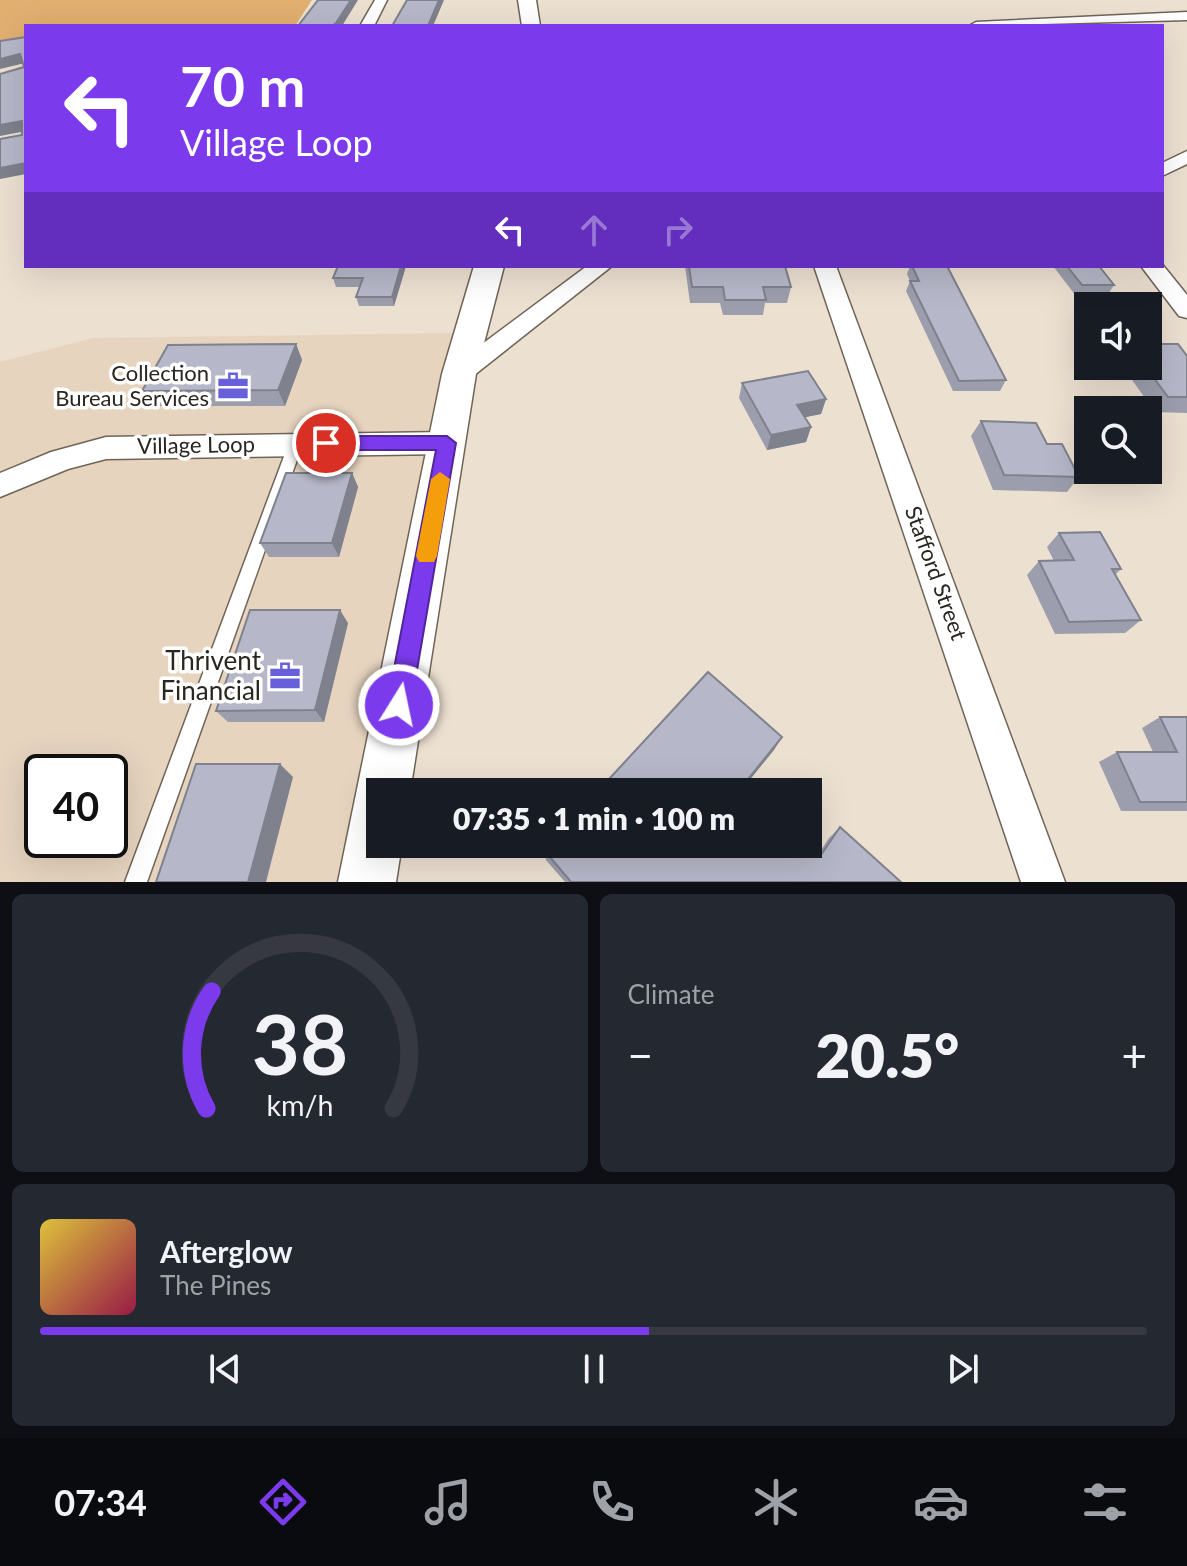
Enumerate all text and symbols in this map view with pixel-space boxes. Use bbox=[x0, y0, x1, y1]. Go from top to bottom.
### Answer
text: 70 m bbox=[180, 52, 305, 119]
icon: left bbox=[48, 56, 152, 160]
text: Village Loop bbox=[180, 120, 373, 164]
icon: left bbox=[488, 208, 532, 252]
icon: ahead bbox=[572, 208, 616, 252]
icon: right bbox=[656, 208, 700, 252]
map controls bbox=[1074, 292, 1162, 484]
button: sound bbox=[1074, 292, 1162, 380]
place label: Collection Bureau Services bbox=[55, 359, 209, 411]
office icon: Collection Bureau Services bbox=[216, 369, 250, 403]
button: search bbox=[1074, 396, 1162, 484]
pin bbox=[292, 409, 360, 477]
icon: arrive bbox=[304, 421, 348, 465]
street label: Village Loop bbox=[137, 430, 255, 459]
street label: Stafford Street bbox=[900, 502, 973, 643]
place label: Thrivent Financial bbox=[160, 644, 262, 706]
office icon: Thrivent Financial bbox=[268, 659, 302, 693]
position arrow bbox=[357, 663, 441, 747]
speed limit sign: 40 bbox=[24, 754, 128, 858]
text: 07:35 · 1 min · 100 m bbox=[453, 800, 735, 836]
text: Climate bbox=[628, 978, 714, 1010]
text: 38 bbox=[252, 993, 348, 1093]
text: 20.5° bbox=[815, 1019, 959, 1091]
text: − bbox=[628, 1029, 653, 1081]
text: + bbox=[1121, 1029, 1147, 1081]
text: km/h bbox=[266, 1088, 333, 1122]
text: Afterglow bbox=[160, 1233, 293, 1269]
text: The Pines bbox=[160, 1269, 271, 1301]
icon: previous bbox=[203, 1347, 247, 1391]
icon: pause bbox=[572, 1347, 616, 1391]
icon: next bbox=[941, 1347, 985, 1391]
icon: directions bbox=[255, 1474, 311, 1530]
icon: music bbox=[420, 1474, 476, 1530]
icon: phone bbox=[584, 1474, 640, 1530]
icon: climate bbox=[748, 1474, 804, 1530]
icon: car bbox=[913, 1474, 969, 1530]
icon: filters bbox=[1077, 1474, 1133, 1530]
text: 07:34 bbox=[54, 1480, 147, 1524]

